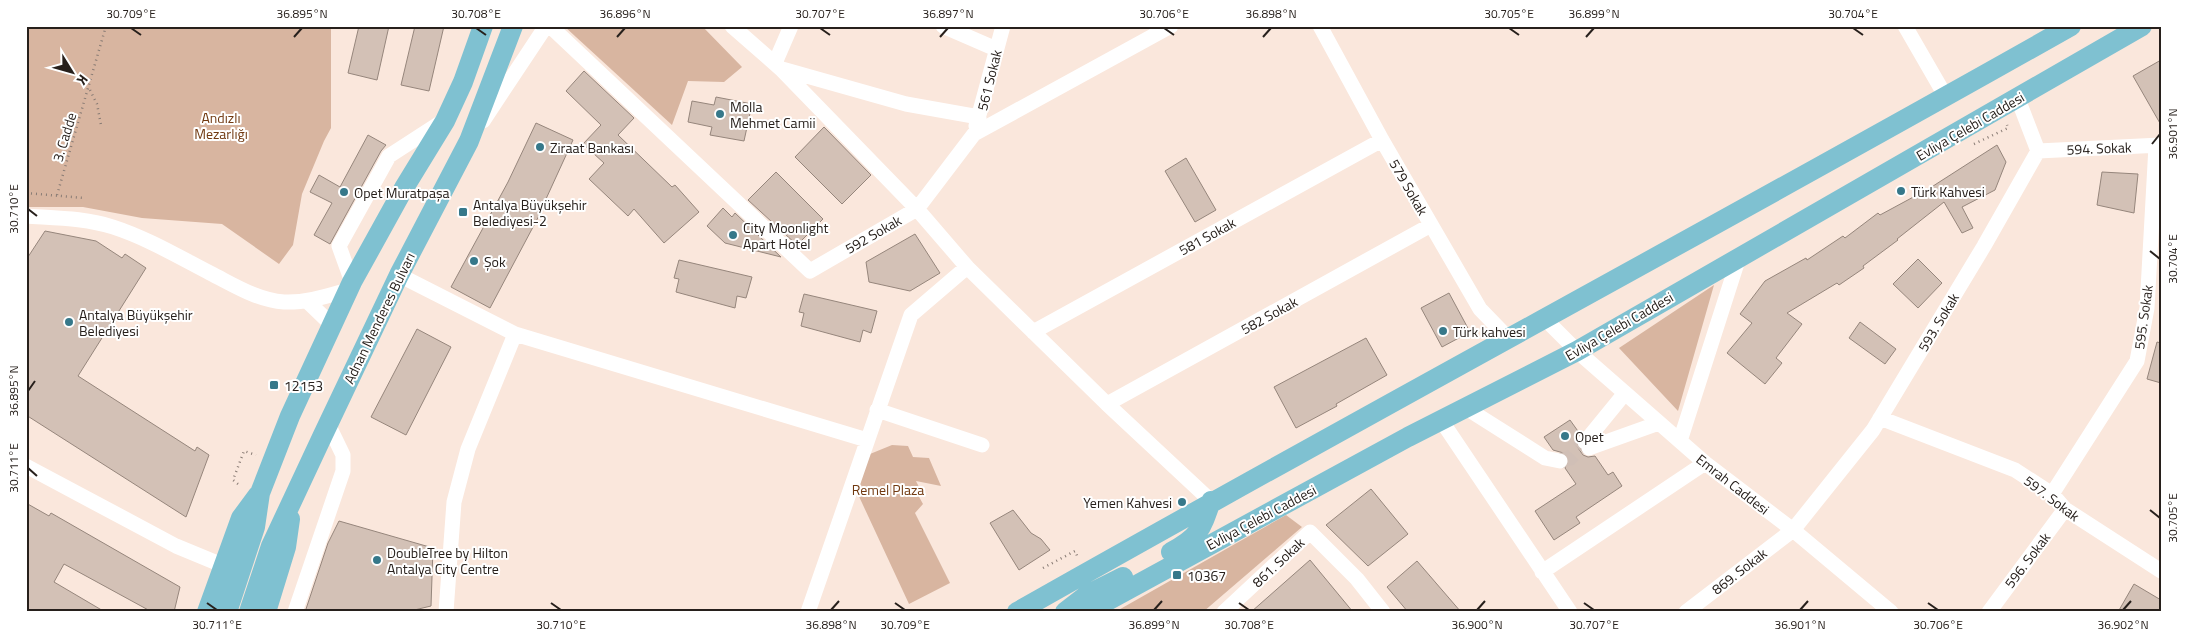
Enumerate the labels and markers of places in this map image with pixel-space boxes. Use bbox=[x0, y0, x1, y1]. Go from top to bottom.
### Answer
place label: Molla Mehmet Camii bbox=[730, 96, 815, 133]
marker: Molla Mehmet Camii bbox=[714, 108, 726, 120]
place label: Ziraat Bankası bbox=[550, 137, 634, 158]
marker: Ziraat Bankası bbox=[534, 141, 546, 153]
place label: Türk Kahvesi bbox=[1911, 181, 1985, 202]
place label: Opet Muratpaşa bbox=[354, 182, 450, 203]
marker: Türk Kahvesi bbox=[1895, 185, 1907, 197]
marker: Opet Muratpaşa bbox=[338, 186, 350, 198]
place label: Antalya Büyükşehir Belediyesi-2 bbox=[473, 194, 587, 231]
marker: Antalya Büyükşehir Belediyesi-2 bbox=[457, 206, 469, 218]
place label: City Moonlight Apart Hotel bbox=[743, 217, 828, 254]
marker: City Moonlight Apart Hotel bbox=[727, 229, 739, 241]
place label: Şok bbox=[484, 251, 506, 272]
marker: Şok bbox=[468, 255, 480, 267]
place label: Antalya Büyükşehir Belediyesi bbox=[79, 304, 193, 341]
marker: Antalya Büyükşehir Belediyesi bbox=[63, 316, 75, 328]
place label: Türk kahvesi bbox=[1453, 321, 1526, 342]
marker: Türk kahvesi bbox=[1437, 325, 1449, 337]
place label: 12153 bbox=[284, 375, 323, 396]
marker: 12153 bbox=[268, 379, 280, 391]
place label: Opet bbox=[1575, 426, 1604, 447]
marker: Opet bbox=[1559, 430, 1571, 442]
place label: Yemen Kahvesi bbox=[1083, 492, 1172, 513]
marker: Yemen Kahvesi bbox=[1176, 496, 1188, 508]
place label: DoubleTree by Hilton Antalya City Centre bbox=[387, 542, 508, 579]
marker: DoubleTree by Hilton Antalya City Centre bbox=[371, 554, 383, 566]
place label: 10367 bbox=[1187, 565, 1226, 586]
marker: 10367 bbox=[1171, 569, 1183, 581]

